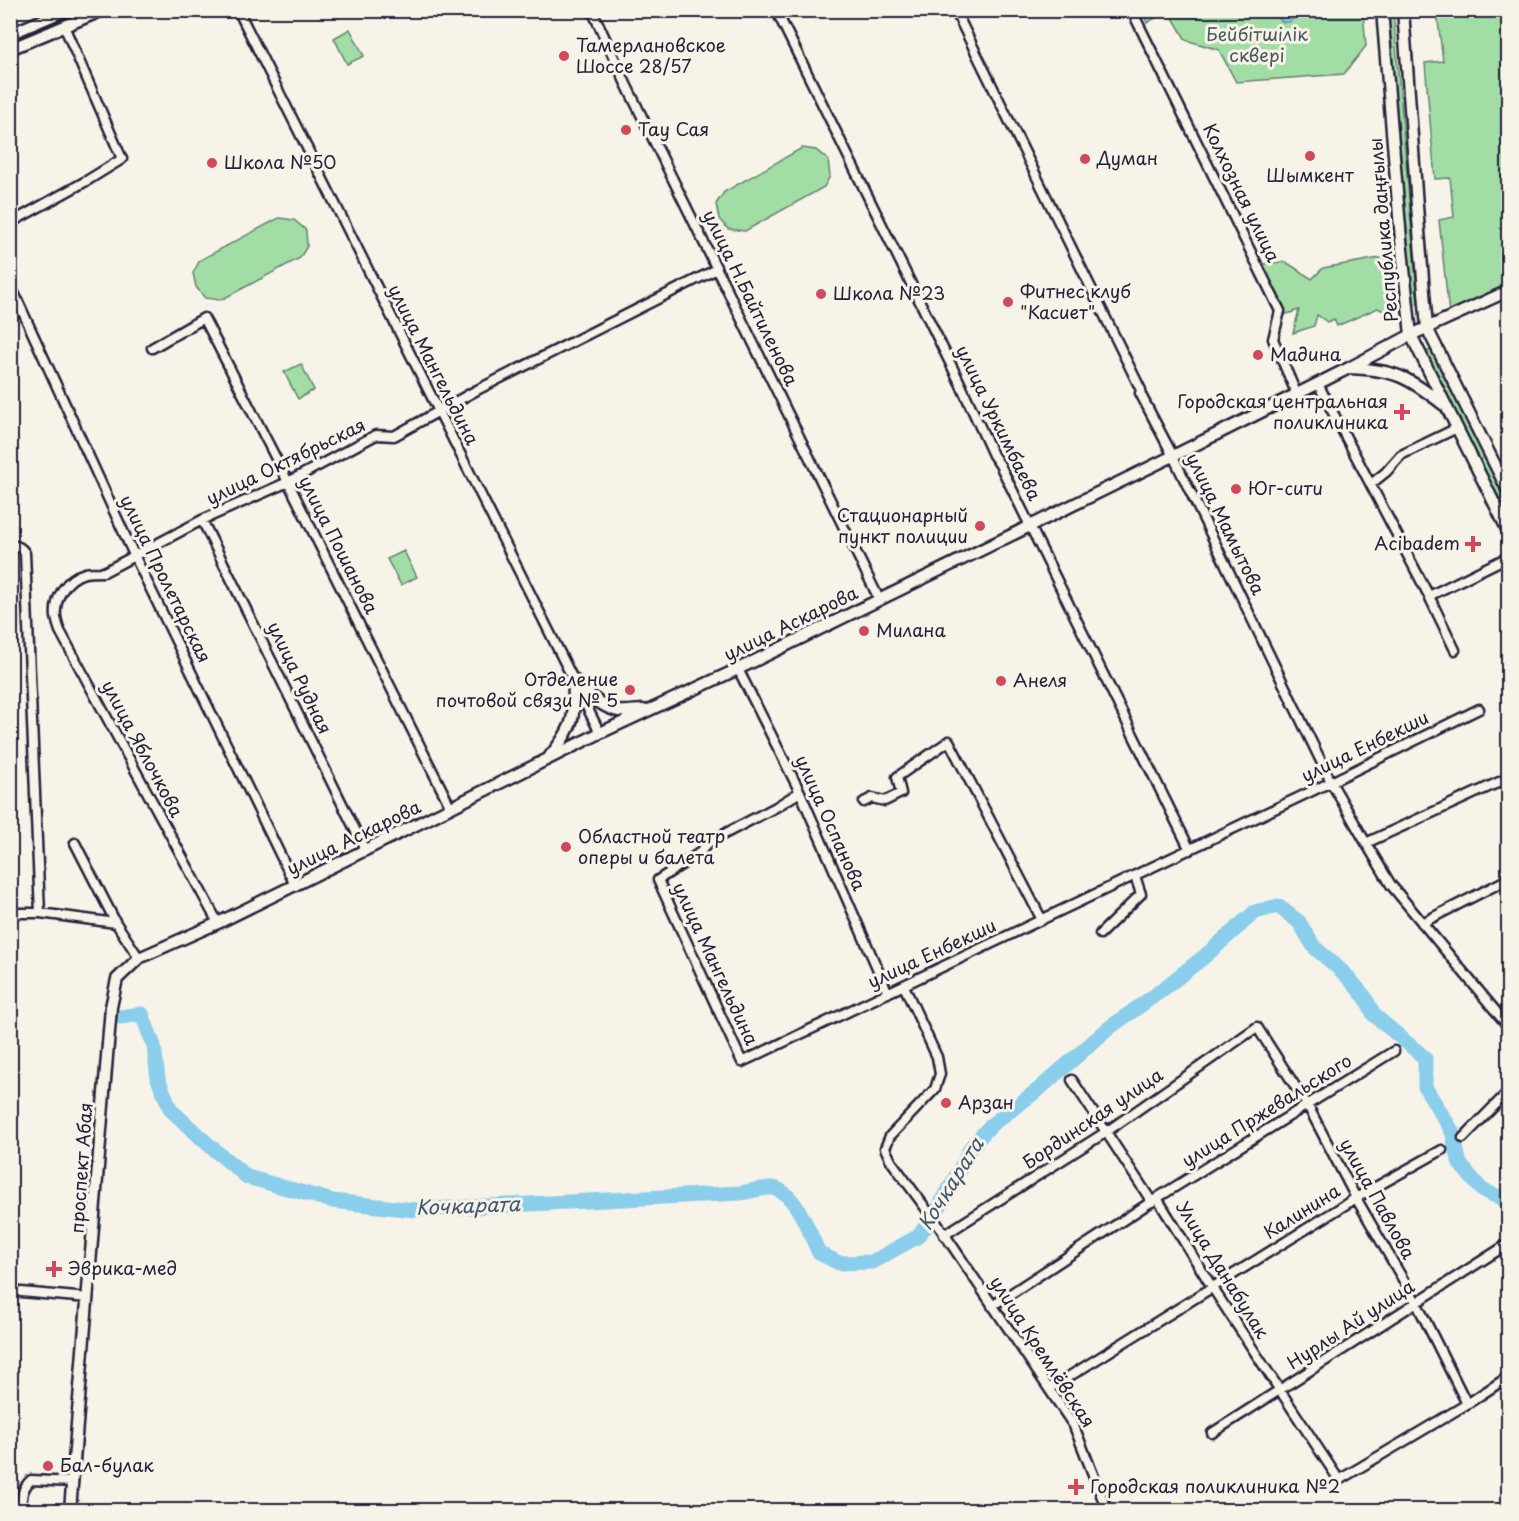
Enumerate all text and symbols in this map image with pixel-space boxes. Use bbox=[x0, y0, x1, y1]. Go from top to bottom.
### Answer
park label: Бейбітшілік сквері bbox=[1206, 20, 1308, 68]
place label: Тамерлановское Шоссе 28/57 bbox=[576, 31, 726, 79]
marker: Тамерлановское Шоссе 28/57 bbox=[557, 49, 571, 63]
place label: Тау Сая bbox=[638, 115, 709, 142]
street label: Колхозная улица bbox=[1197, 118, 1288, 267]
marker: Тау Сая bbox=[619, 123, 633, 137]
street label: Республика даңғылы bbox=[1361, 137, 1404, 323]
place label: Думан bbox=[1096, 144, 1158, 171]
place label: Школа №50 bbox=[224, 148, 337, 175]
marker: Шымкент bbox=[1303, 149, 1317, 163]
marker: Думан bbox=[1078, 152, 1092, 166]
marker: Школа №50 bbox=[205, 156, 219, 170]
place label: Шымкент bbox=[1266, 161, 1354, 188]
street label: улица Н.Байтиленова bbox=[697, 205, 806, 391]
place label: Фитнес клуб "Касиет" bbox=[1020, 277, 1131, 325]
street label: улица Мангельдина bbox=[382, 279, 487, 450]
place label: Школа №23 bbox=[833, 279, 945, 306]
marker: Школа №23 bbox=[814, 287, 828, 301]
marker: Фитнес клуб "Касиет" bbox=[1001, 295, 1015, 309]
street label: улица Уркимбаева bbox=[950, 340, 1049, 505]
place label: Мадина bbox=[1270, 340, 1342, 367]
marker: Мадина bbox=[1251, 348, 1265, 362]
place label: Городская центральная поликлиника bbox=[1177, 387, 1389, 435]
marker: Городская центральная поликлиника bbox=[1393, 403, 1411, 421]
street label: улица Октябрьская bbox=[201, 410, 370, 511]
street label: улица Мамытова bbox=[1180, 448, 1273, 600]
street label: улица Пошанова bbox=[293, 470, 386, 619]
place label: Юг-сити bbox=[1248, 474, 1323, 501]
marker: Юг-сити bbox=[1229, 482, 1243, 496]
street label: улица Пролетарская bbox=[114, 490, 219, 667]
place label: Стационарный пункт полиции bbox=[837, 501, 968, 549]
marker: Стационарный пункт полиции bbox=[973, 519, 987, 533]
place label: Acibadem bbox=[1374, 529, 1460, 556]
marker: Acibadem bbox=[1464, 535, 1482, 553]
street label: улица Аскарова bbox=[719, 578, 863, 667]
street label: улица Рудная bbox=[261, 616, 339, 738]
place label: Милана bbox=[876, 616, 946, 643]
marker: Милана bbox=[857, 624, 871, 638]
place label: Отделение почтовой связи № 5 bbox=[436, 665, 618, 713]
place label: Анеля bbox=[1013, 666, 1067, 693]
marker: Анеля bbox=[994, 674, 1008, 688]
street label: улица Яблочкова bbox=[96, 675, 191, 822]
marker: Отделение почтовой связи № 5 bbox=[623, 683, 637, 697]
street label: улица Енбекши bbox=[1296, 703, 1433, 788]
street label: улица Оспанова bbox=[789, 750, 874, 895]
street label: улица Аскарова bbox=[282, 792, 426, 881]
place label: Областной театр оперы и балета bbox=[578, 822, 725, 870]
marker: Областной театр оперы и балета bbox=[559, 840, 573, 854]
street label: улица Мангельдина bbox=[667, 877, 766, 1050]
street label: улица Енбекши bbox=[863, 911, 1000, 994]
street label: улица Пржевальского bbox=[1176, 1046, 1357, 1173]
street label: Бординская улица bbox=[1017, 1060, 1168, 1175]
place label: Арзан bbox=[958, 1088, 1014, 1115]
marker: Арзан bbox=[939, 1096, 953, 1110]
street label: проспект Абая bbox=[62, 1102, 99, 1234]
water label: Кочкарата bbox=[910, 1130, 991, 1236]
street label: улица Павлова bbox=[1334, 1133, 1423, 1264]
street label: Калинина bbox=[1258, 1176, 1345, 1245]
water label: Кочкарата bbox=[415, 1188, 522, 1222]
street label: Улица Данабулак bbox=[1170, 1195, 1277, 1343]
place label: Эврика-мед bbox=[68, 1254, 177, 1281]
marker: Эврика-мед bbox=[45, 1260, 63, 1278]
street label: улица Кремлёвская bbox=[984, 1270, 1103, 1432]
street label: Нурлы Ай улица bbox=[1281, 1272, 1420, 1375]
place label: Бал-булак bbox=[60, 1451, 154, 1478]
marker: Бал-булак bbox=[41, 1459, 55, 1473]
place label: Городская поликлиника №2 bbox=[1090, 1472, 1340, 1499]
marker: Городская поликлиника №2 bbox=[1067, 1478, 1085, 1496]

